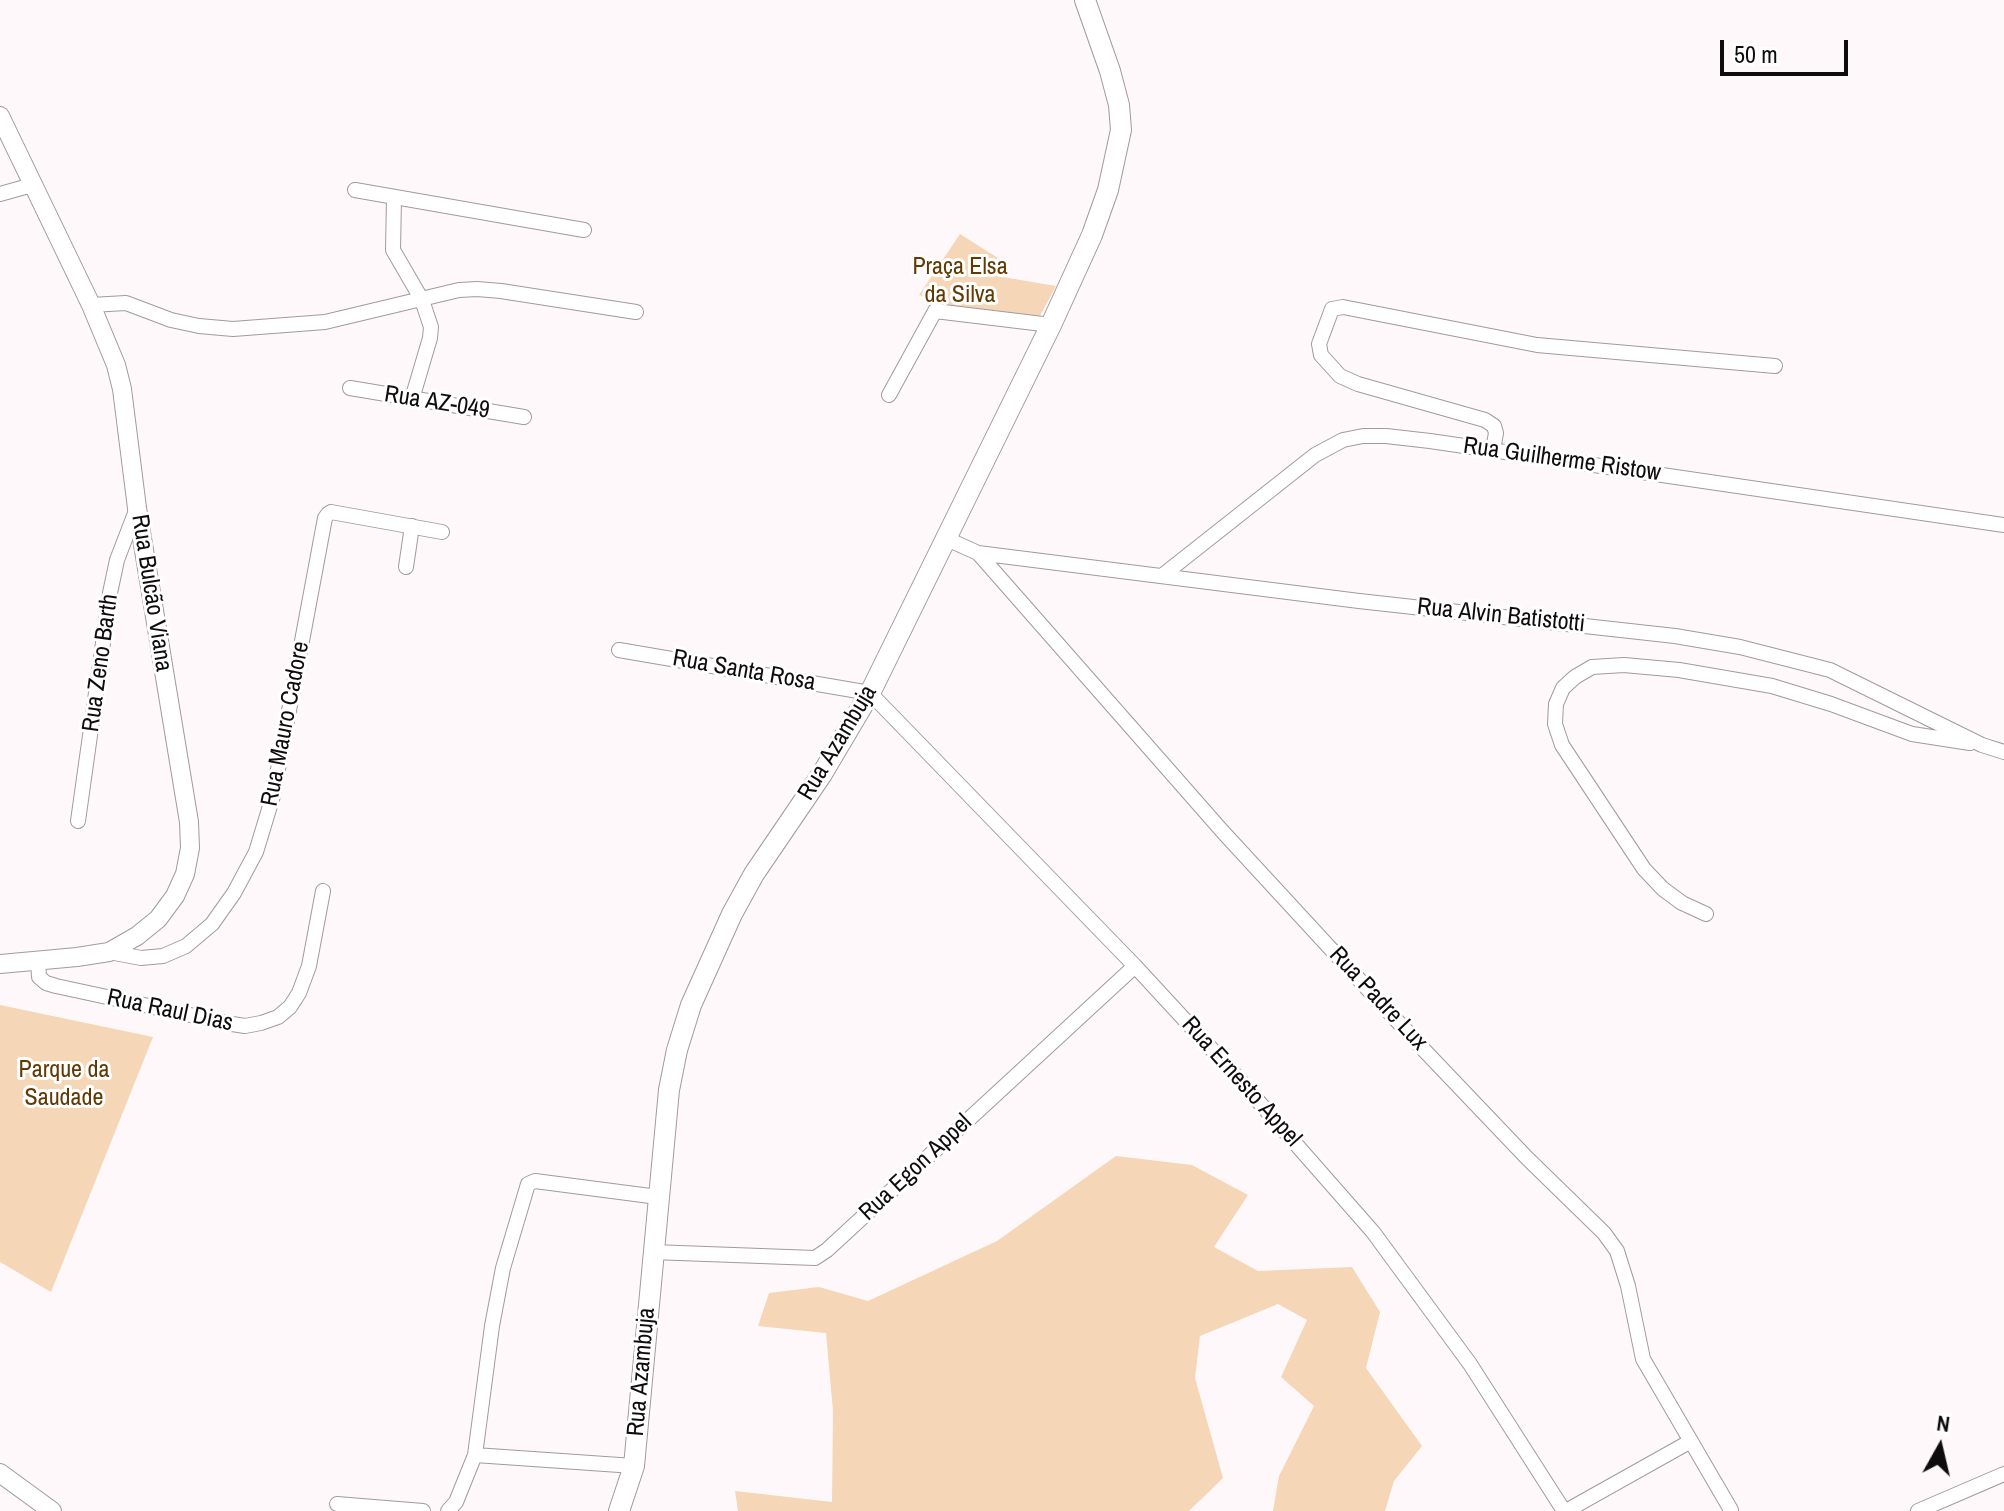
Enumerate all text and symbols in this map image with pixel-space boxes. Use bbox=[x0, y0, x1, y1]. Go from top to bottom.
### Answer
scale bar bbox=[1724, 24, 1852, 74]
text: 50 m bbox=[1734, 38, 1778, 70]
park label: Praça Elsa da Silva bbox=[912, 254, 1008, 310]
street label: Rua AZ-049 bbox=[382, 380, 492, 426]
street label: Rua Guilherme Ristow bbox=[1461, 432, 1663, 488]
street label: Rua Bulcão Viana bbox=[124, 513, 178, 673]
street label: Rua Zeno Barth bbox=[77, 592, 125, 734]
street label: Rua Alvin Batistotti bbox=[1416, 593, 1586, 639]
street label: Rua Mauro Cadore bbox=[256, 639, 316, 809]
street label: Rua Santa Rosa bbox=[670, 644, 818, 698]
street label: Rua Azambuja bbox=[792, 680, 884, 806]
street label: Rua Padre Lux bbox=[1323, 941, 1433, 1057]
street label: Rua Raul Dias bbox=[104, 984, 236, 1038]
street label: Rua Ernesto Appel bbox=[1175, 1011, 1307, 1153]
park label: Parque da Saudade bbox=[19, 1057, 109, 1113]
street label: Rua Egon Appel bbox=[854, 1109, 978, 1227]
street label: Rua Azambuja bbox=[622, 1306, 662, 1438]
north arrow bbox=[1900, 1407, 1980, 1487]
text: N bbox=[1935, 1407, 1952, 1439]

